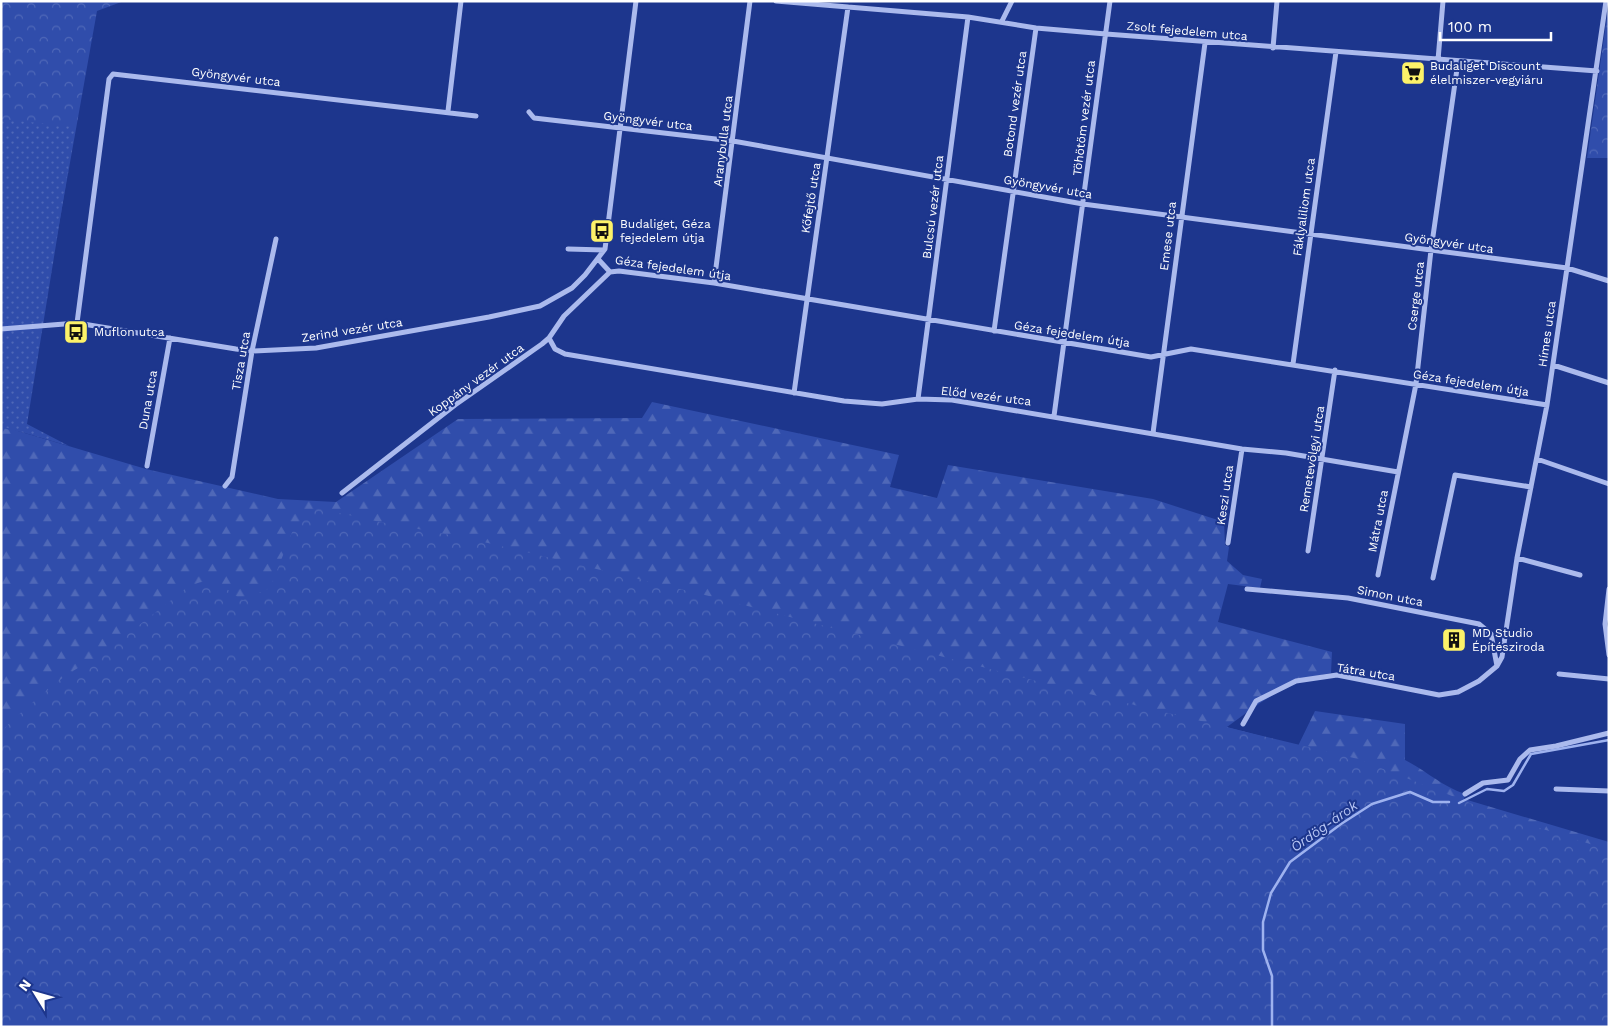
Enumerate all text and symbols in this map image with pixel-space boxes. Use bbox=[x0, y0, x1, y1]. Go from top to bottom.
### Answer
scale bar bbox=[1440, 10, 1551, 42]
text: 100 m bbox=[1448, 18, 1492, 36]
street label: Zsolt fejedelem utca bbox=[1126, 19, 1248, 43]
street label: Botond vezér utca bbox=[1001, 50, 1029, 158]
street label: Töhötöm vezér utca bbox=[1070, 59, 1098, 177]
place label: Budaliget Discount élelmiszer-vegyiáru bbox=[1430, 59, 1543, 87]
supermarket icon: Budaliget Discount élelmiszer-vegyiáru bbox=[1400, 60, 1426, 86]
street label: Gyöngyvér utca bbox=[191, 65, 282, 89]
street label: Aranybulla utca bbox=[710, 94, 736, 187]
street label: Gyöngyvér utca bbox=[603, 109, 694, 133]
street label: Bulcsú vezér utca bbox=[920, 154, 946, 260]
street label: Fáklyaliliom utca bbox=[1290, 157, 1318, 257]
street label: Kőfejtő utca bbox=[799, 161, 824, 234]
street label: Gyöngyvér utca bbox=[1003, 172, 1094, 202]
street label: Emese utca bbox=[1157, 201, 1179, 271]
place label: Budaliget, Géza fejedelem útja bbox=[620, 217, 711, 245]
bus stop icon: Budaliget, Géza fejedelem útja bbox=[589, 218, 615, 244]
street label: Gyöngyvér utca bbox=[1404, 230, 1495, 256]
street label: Géza fejedelem útja bbox=[614, 253, 732, 283]
street label: Cserge utca bbox=[1405, 260, 1427, 331]
street label: Hímes utca bbox=[1535, 300, 1559, 368]
street label: Zerind vezér utca bbox=[300, 315, 404, 345]
street label: Géza fejedelem útja bbox=[1013, 318, 1131, 350]
bus stop icon: Muflon utca bbox=[63, 319, 89, 345]
place label: Muflon utca bbox=[94, 325, 165, 339]
street label: Tisza utca bbox=[229, 330, 253, 392]
street label: Koppány vezér utca bbox=[426, 341, 527, 419]
street label: Géza fejedelem útja bbox=[1412, 367, 1530, 399]
street label: Duna utca bbox=[136, 369, 160, 431]
street label: Előd vezér utca bbox=[940, 384, 1032, 409]
street label: Remetevölgyi utca bbox=[1297, 405, 1327, 513]
street label: Keszi utca bbox=[1214, 464, 1236, 526]
street label: Mátra utca bbox=[1365, 489, 1391, 553]
street label: Simon utca bbox=[1356, 583, 1424, 609]
place label: MD Studio Építésziroda bbox=[1472, 626, 1545, 654]
building icon: MD Studio Építésziroda bbox=[1441, 627, 1467, 653]
street label: Tátra utca bbox=[1336, 660, 1396, 684]
water label: Ördög-árok bbox=[1287, 797, 1361, 855]
north arrow bbox=[10, 968, 60, 1018]
text: N bbox=[15, 976, 34, 994]

